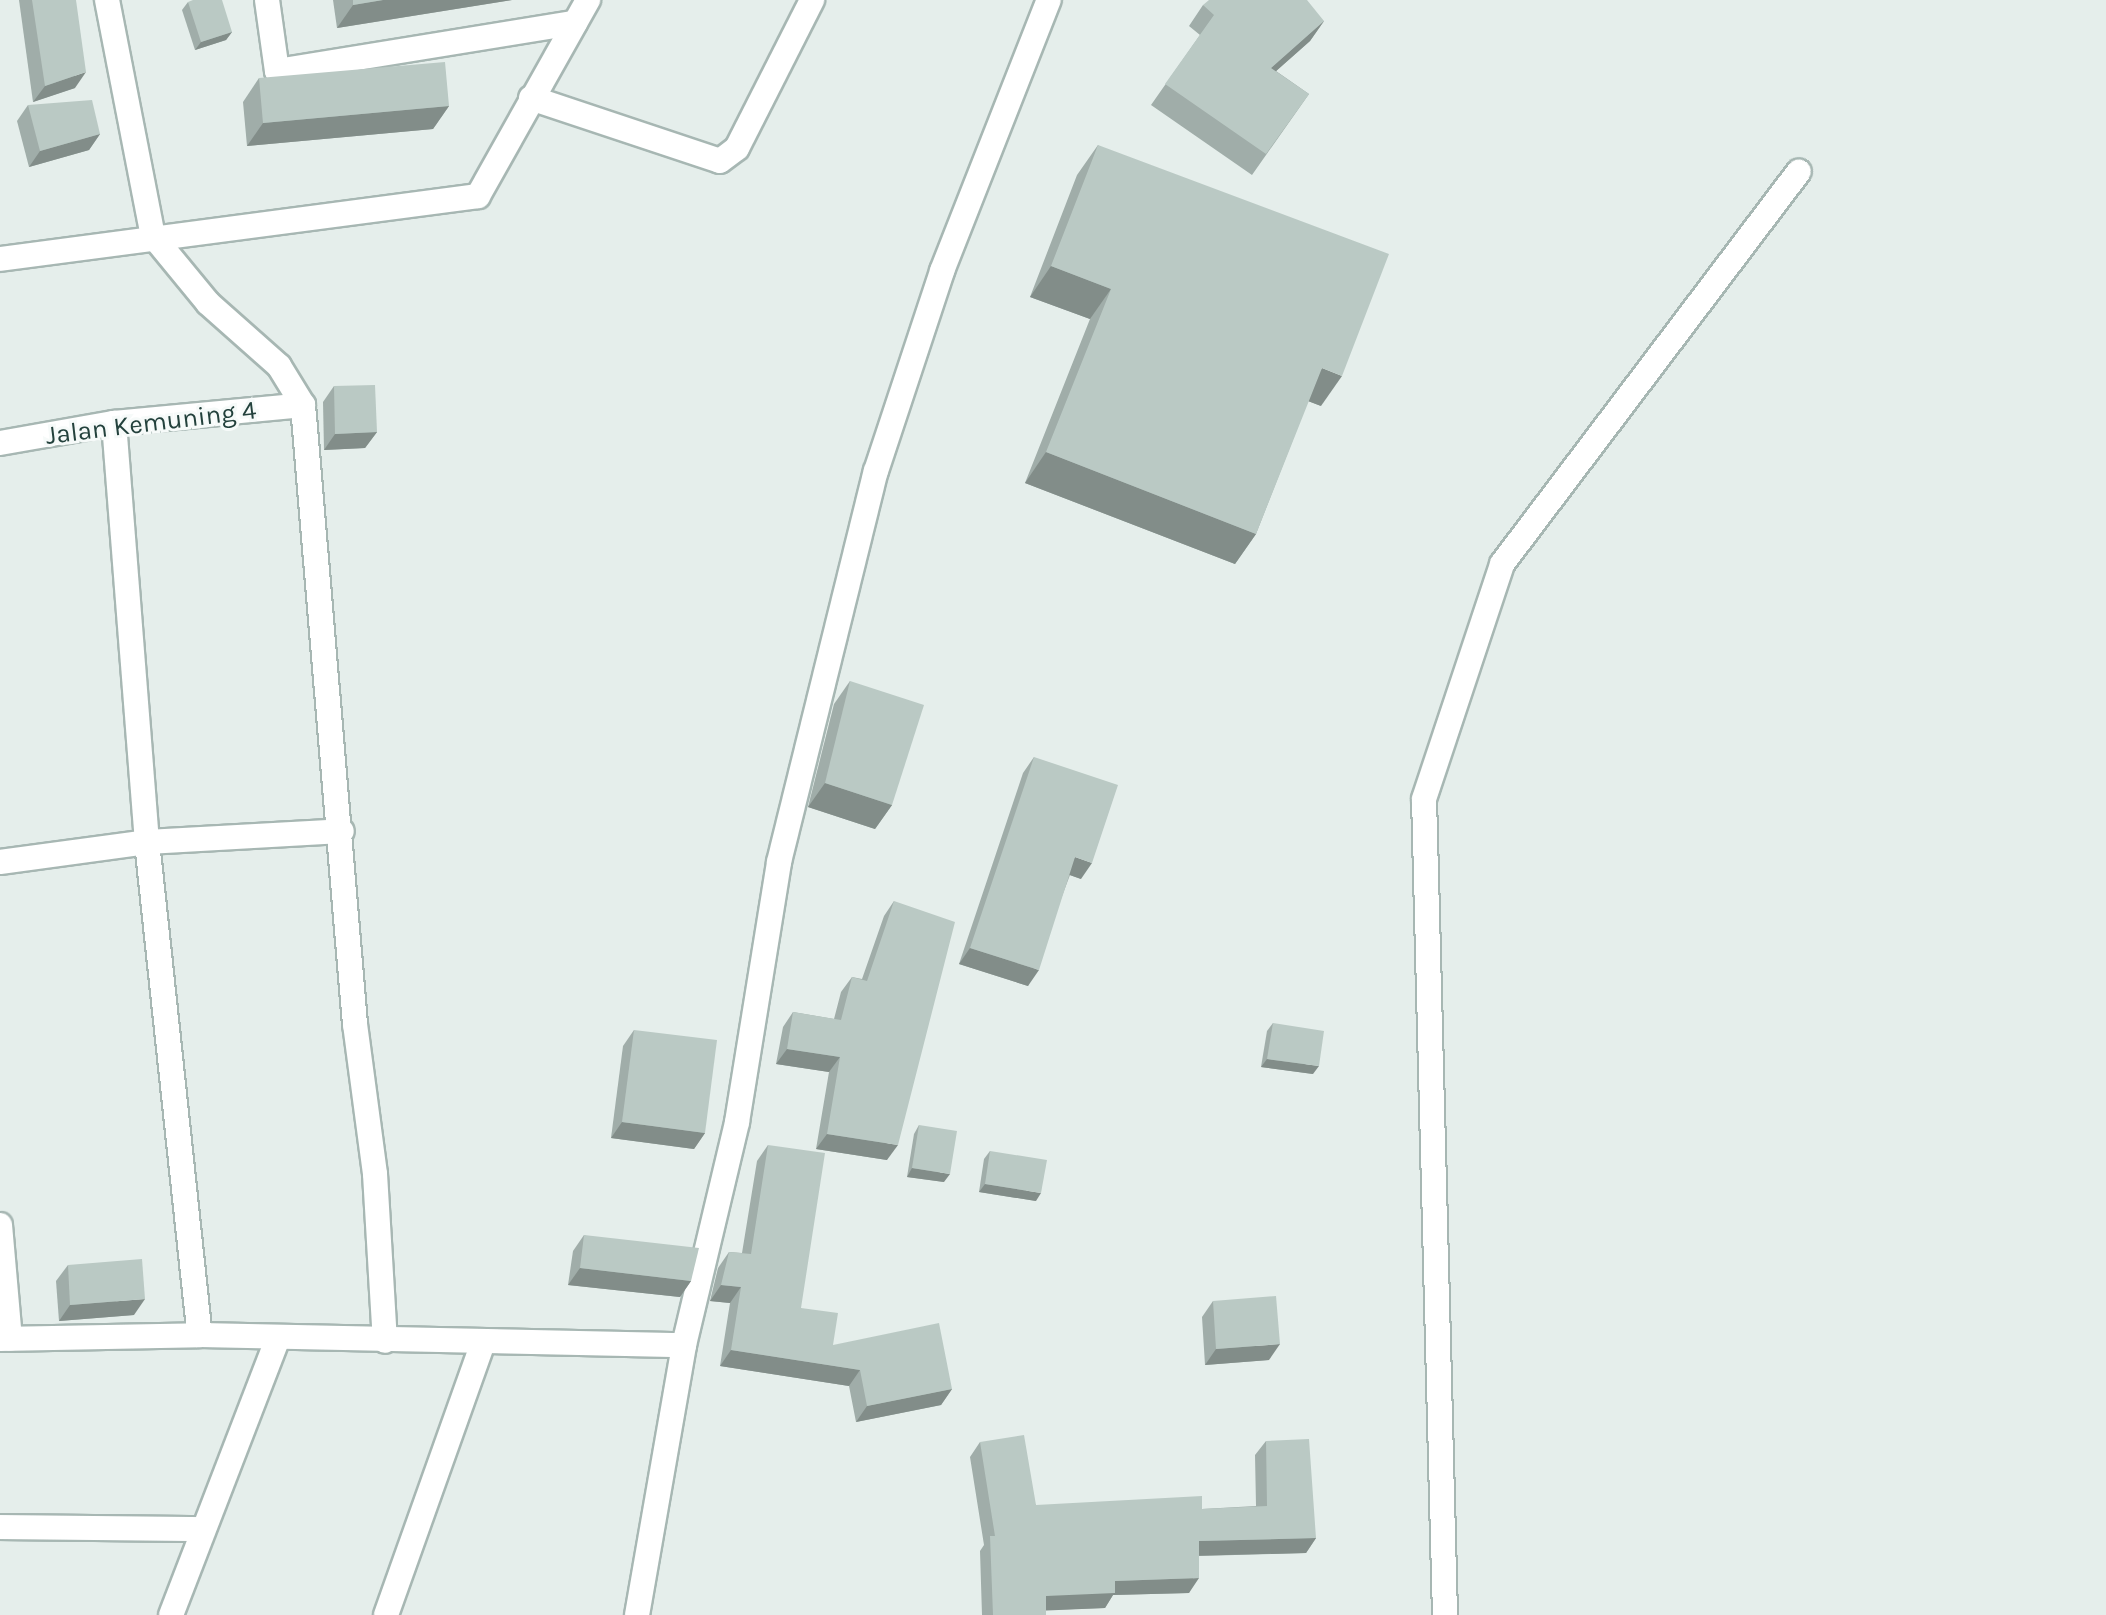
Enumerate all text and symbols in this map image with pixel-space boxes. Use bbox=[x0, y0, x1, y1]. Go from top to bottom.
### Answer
street label: Jalan Kemuning 4 bbox=[44, 395, 258, 451]

